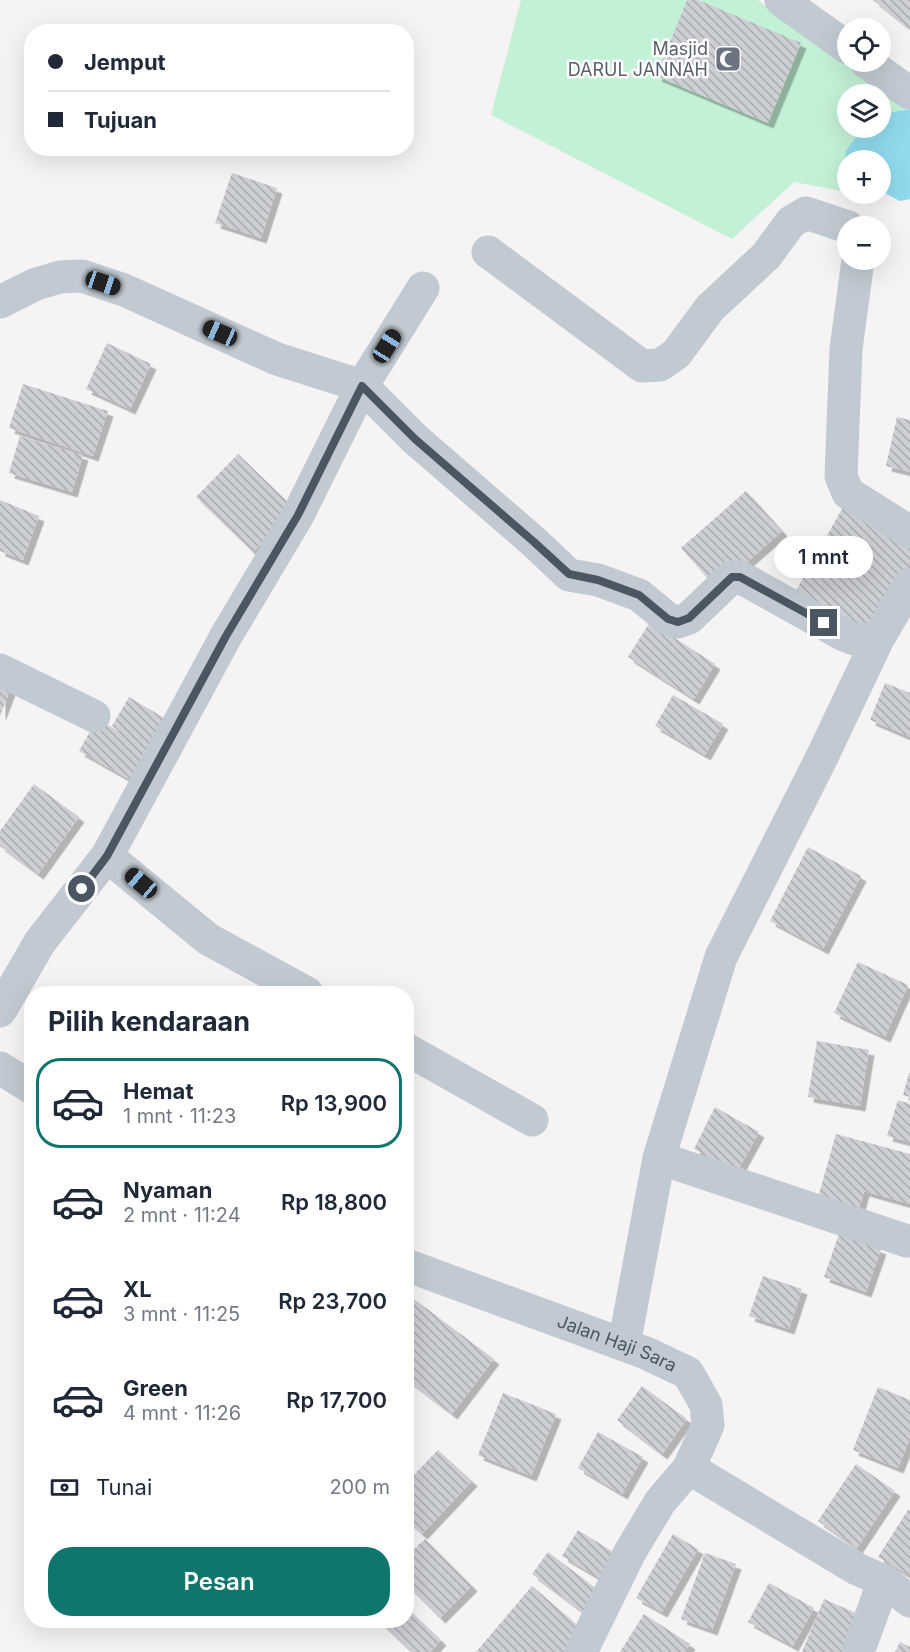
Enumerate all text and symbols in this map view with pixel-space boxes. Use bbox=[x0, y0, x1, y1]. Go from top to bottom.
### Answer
map controls bbox=[837, 18, 891, 270]
button: locate bbox=[837, 18, 891, 72]
place label: Masjid DARUL JANNAH bbox=[568, 38, 708, 80]
mosque icon: Masjid DARUL JANNAH bbox=[713, 44, 743, 74]
text: Jemput bbox=[84, 49, 166, 75]
button: layers bbox=[837, 84, 891, 138]
text: Tujuan bbox=[84, 107, 157, 133]
button: + bbox=[837, 150, 891, 204]
button: − bbox=[837, 216, 891, 270]
car bbox=[83, 269, 123, 297]
car bbox=[200, 317, 240, 349]
car bbox=[370, 326, 404, 366]
callout: 1 mnt bbox=[774, 536, 874, 578]
text: 1 mnt bbox=[798, 545, 849, 569]
route end bbox=[810, 609, 837, 636]
car bbox=[121, 865, 161, 901]
route start bbox=[68, 875, 95, 902]
text: Pilih kendaraan bbox=[48, 1005, 250, 1038]
icon: car bbox=[51, 1076, 105, 1130]
text: Hemat bbox=[123, 1078, 193, 1104]
text: Rp 13,900 bbox=[281, 1090, 387, 1116]
text: 1 mnt · 11:23 bbox=[123, 1104, 236, 1128]
icon: car bbox=[51, 1175, 105, 1229]
text: Nyaman bbox=[123, 1177, 212, 1203]
text: Rp 18,800 bbox=[281, 1189, 387, 1215]
text: 2 mnt · 11:24 bbox=[123, 1203, 241, 1227]
icon: car bbox=[51, 1274, 105, 1328]
text: XL bbox=[123, 1276, 152, 1302]
text: Rp 23,700 bbox=[278, 1288, 387, 1314]
text: 3 mnt · 11:25 bbox=[123, 1302, 240, 1326]
street label: Jalan Haji Sara bbox=[554, 1310, 680, 1376]
icon: car bbox=[51, 1373, 105, 1427]
text: Green bbox=[123, 1375, 188, 1401]
text: Rp 17,700 bbox=[286, 1387, 387, 1413]
text: 4 mnt · 11:26 bbox=[123, 1401, 241, 1425]
icon: cash bbox=[48, 1471, 81, 1504]
text: Tunai bbox=[96, 1474, 152, 1500]
text: 200 m bbox=[329, 1475, 390, 1499]
button: Pesan bbox=[48, 1547, 390, 1616]

